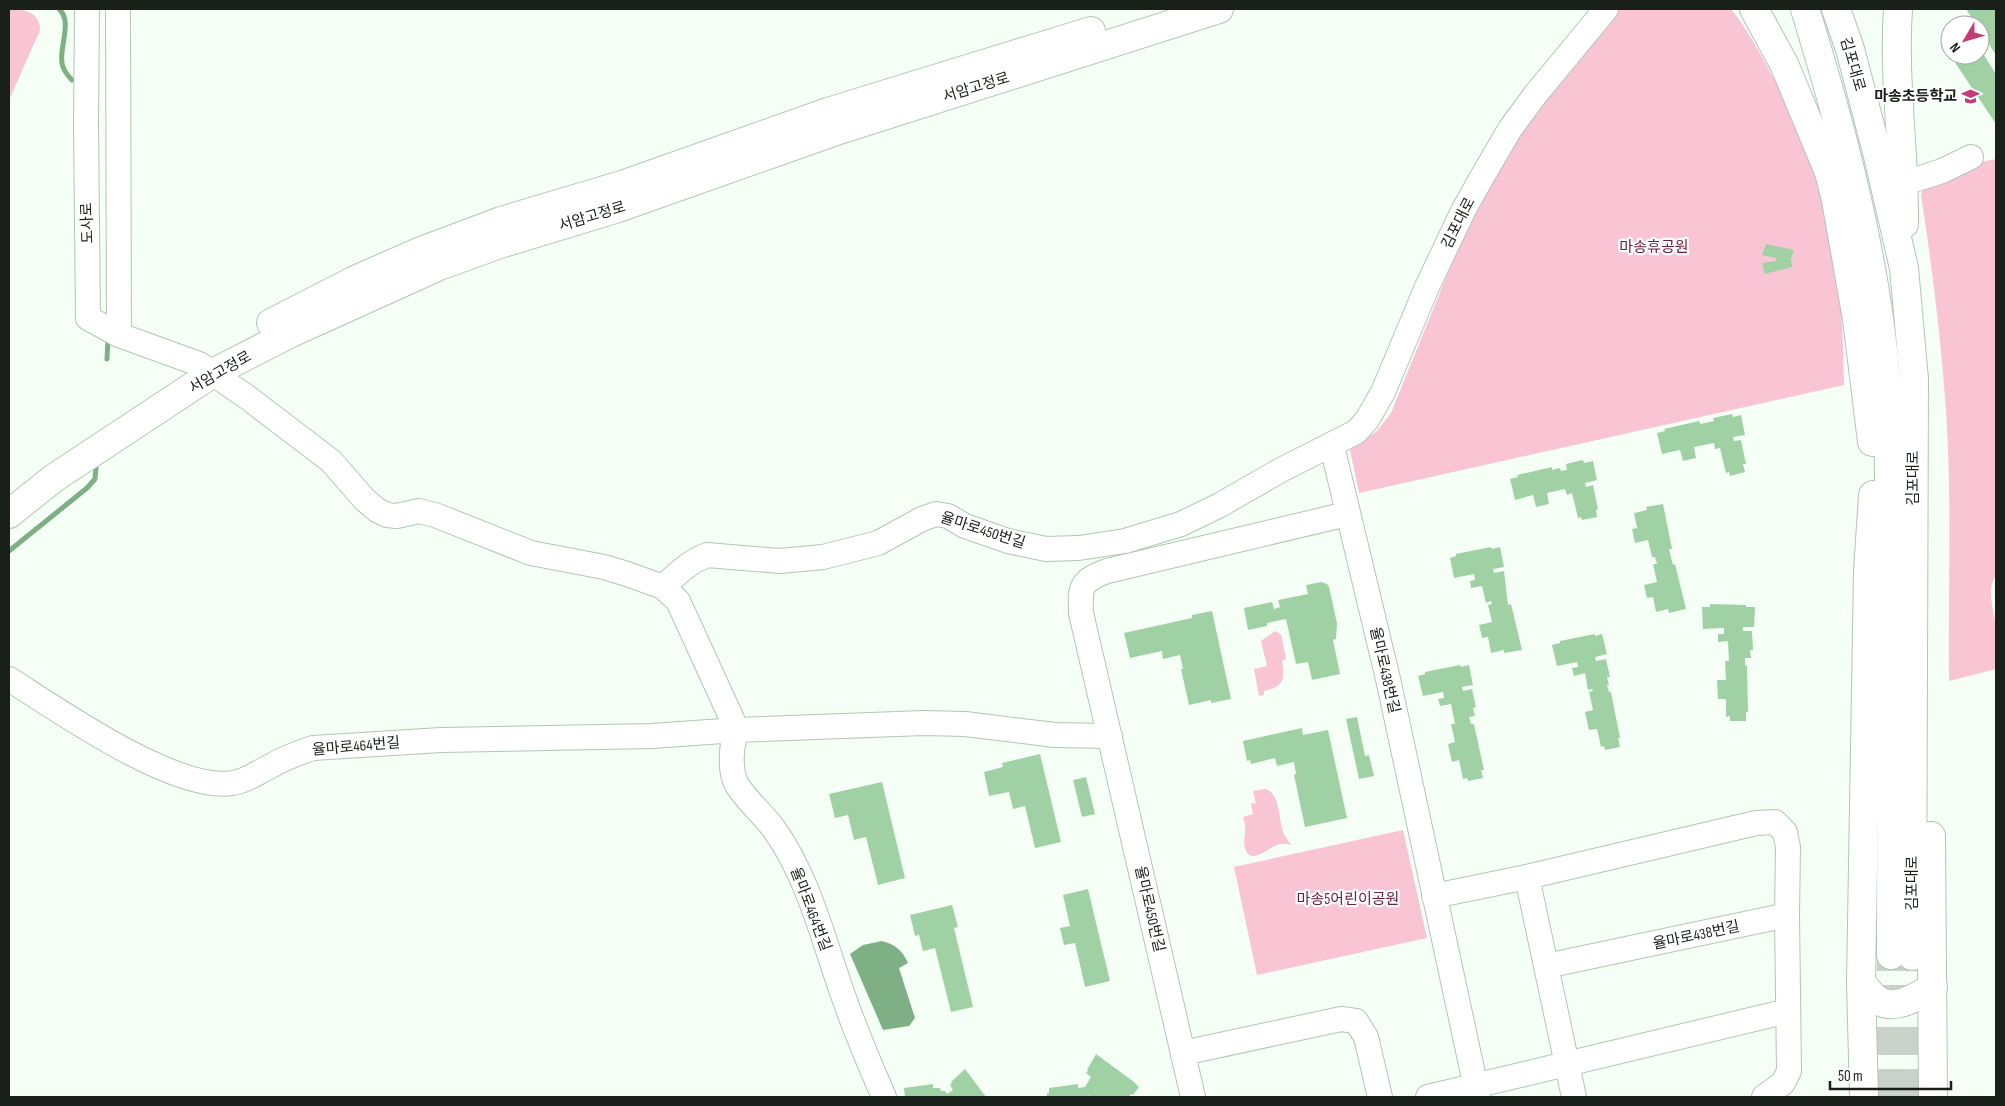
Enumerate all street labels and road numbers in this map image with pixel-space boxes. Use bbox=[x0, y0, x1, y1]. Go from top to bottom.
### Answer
street label: 김포대로 bbox=[1836, 35, 1869, 93]
street label: 서암고정로 bbox=[940, 68, 1012, 107]
street label: 김포대로 bbox=[1437, 194, 1479, 252]
street label: 서암고정로 bbox=[556, 197, 628, 236]
street label: 도사로 bbox=[77, 202, 98, 244]
street label: 서암고정로 bbox=[186, 347, 255, 398]
street label: 김포대로 bbox=[1904, 450, 1923, 506]
street label: 율마로450번길 bbox=[938, 508, 1028, 553]
street label: 율마로438번길 bbox=[1365, 625, 1404, 715]
street label: 율마로464번길 bbox=[311, 733, 401, 760]
street label: 김포대로 bbox=[1903, 855, 1922, 911]
street label: 율마로450번길 bbox=[1130, 864, 1169, 954]
street label: 율마로464번길 bbox=[786, 865, 835, 954]
street label: 율마로438번길 bbox=[1651, 917, 1741, 954]

